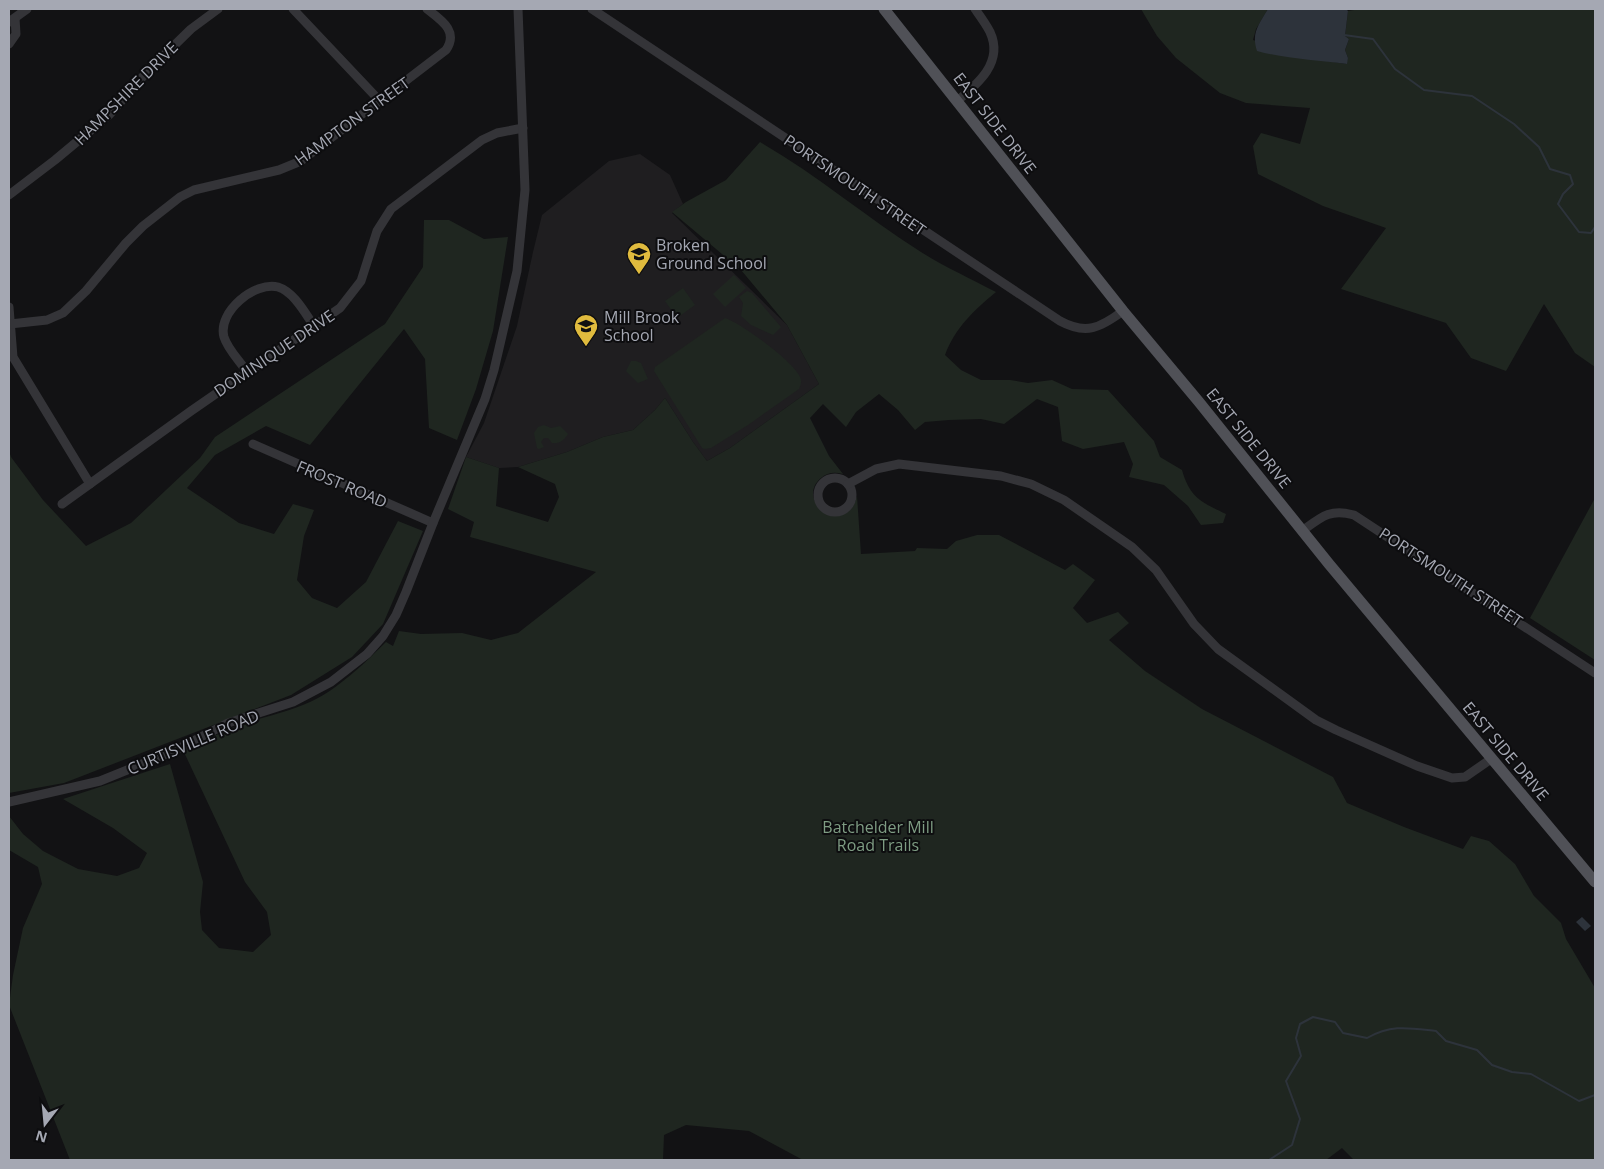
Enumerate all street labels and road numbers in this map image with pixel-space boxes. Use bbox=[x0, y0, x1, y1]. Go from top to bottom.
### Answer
street label: HAMPSHIRE DRIVE bbox=[69, 36, 183, 150]
street label: EAST SIDE DRIVE bbox=[948, 68, 1042, 178]
street label: HAMPTON STREET bbox=[290, 72, 414, 170]
street label: PORTSMOUTH STREET bbox=[780, 129, 930, 241]
street label: DOMINIQUE DRIVE bbox=[209, 304, 339, 402]
street label: EAST SIDE DRIVE bbox=[1202, 383, 1296, 493]
street label: FROST ROAD bbox=[293, 455, 391, 513]
street label: PORTSMOUTH STREET bbox=[1375, 522, 1527, 632]
street label: EAST SIDE DRIVE bbox=[1458, 697, 1554, 805]
street label: CURTISVILLE ROAD bbox=[124, 704, 262, 780]

